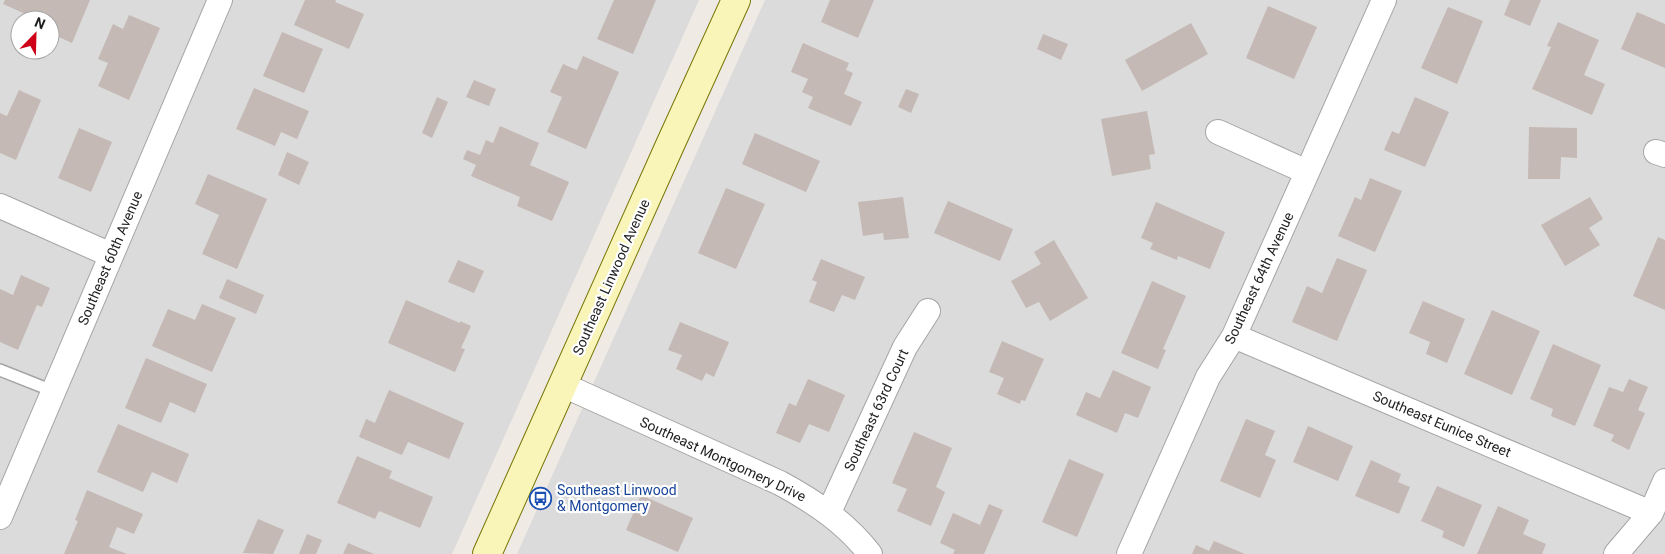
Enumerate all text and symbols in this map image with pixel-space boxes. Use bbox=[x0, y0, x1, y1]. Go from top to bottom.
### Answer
north arrow bbox=[10, 10, 60, 60]
text: N bbox=[32, 14, 48, 32]
street label: Southeast 60th Avenue bbox=[75, 189, 145, 327]
street label: Southeast Linwood Avenue bbox=[569, 197, 653, 357]
street label: Southeast 64th Avenue bbox=[1221, 209, 1297, 347]
street label: Southeast 63rd Court bbox=[841, 346, 911, 474]
street label: Southeast Eunice Street bbox=[1371, 388, 1514, 461]
street label: Southeast Montgomery Drive bbox=[638, 413, 808, 505]
place label: Southeast Linwood & Montgomery bbox=[557, 482, 677, 514]
bus stop icon: Southeast Linwood & Montgomery bbox=[529, 486, 553, 510]

